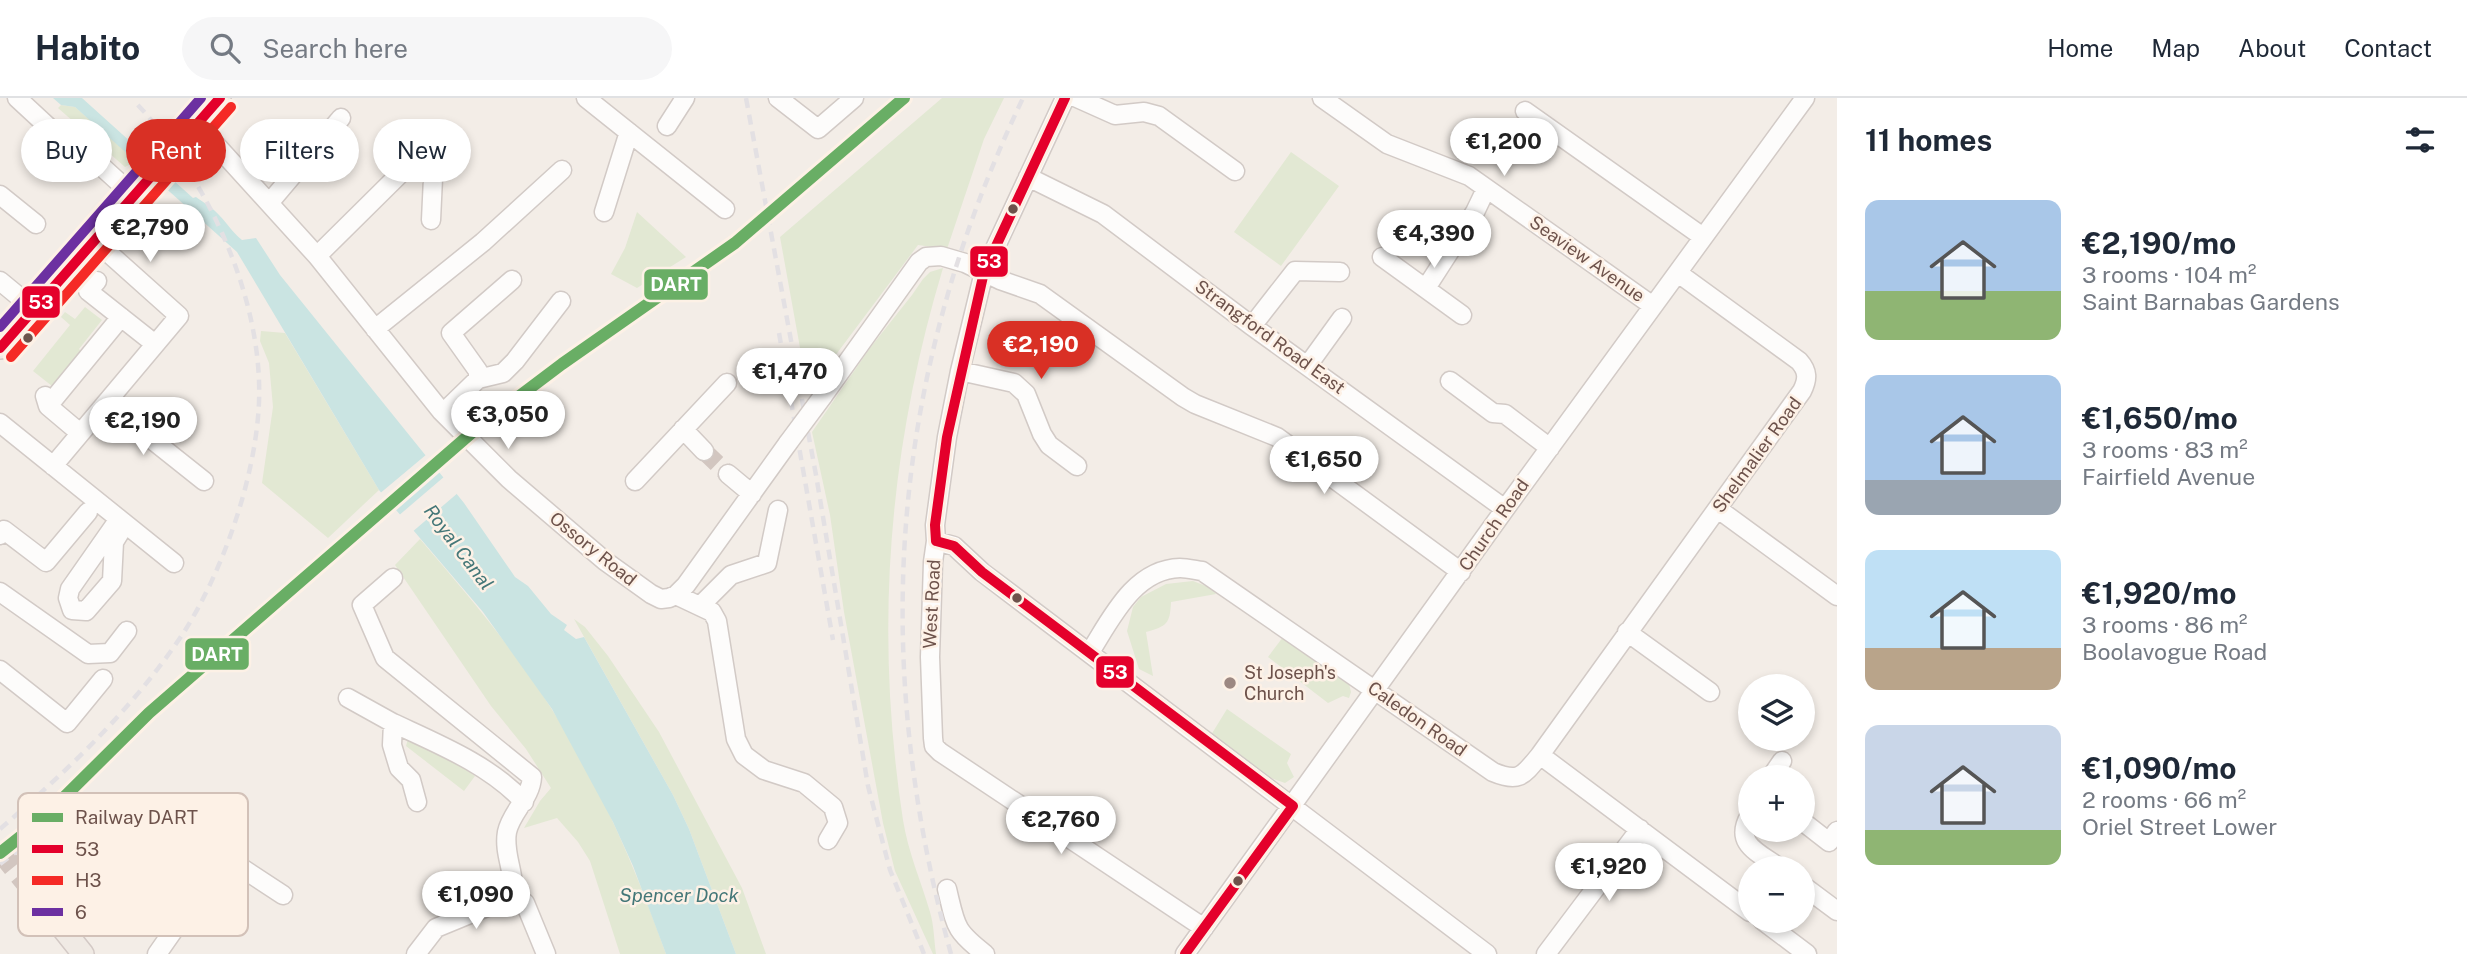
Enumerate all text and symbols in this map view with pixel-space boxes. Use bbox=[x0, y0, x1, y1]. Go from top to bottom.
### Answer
search box bbox=[182, 17, 672, 80]
text: Habito bbox=[35, 29, 140, 67]
icon: search bbox=[206, 29, 244, 67]
text: Search here bbox=[262, 33, 408, 64]
text: Home bbox=[2047, 34, 2113, 62]
text: Map bbox=[2151, 34, 2200, 62]
text: About bbox=[2238, 34, 2306, 62]
text: Contact bbox=[2344, 34, 2432, 62]
pin: €1,200 bbox=[1447, 118, 1561, 178]
chip: Buy bbox=[21, 119, 112, 182]
chip: Rent bbox=[126, 119, 226, 182]
chip: Filters bbox=[240, 119, 359, 182]
chip: New bbox=[373, 119, 471, 182]
icon: filters bbox=[2401, 121, 2439, 159]
text: 11 homes bbox=[1865, 122, 1992, 158]
text: €1,200 bbox=[1466, 127, 1542, 154]
unlabelled marker bbox=[1006, 202, 1020, 216]
pin: €2,790 bbox=[93, 204, 207, 264]
pin: €4,390 bbox=[1377, 211, 1491, 270]
street label: Seaview Avenue bbox=[1526, 211, 1649, 306]
text: €2,790 bbox=[111, 213, 189, 240]
text: €4,390 bbox=[1393, 219, 1475, 246]
text: €2,190/mo bbox=[2082, 225, 2236, 261]
icon: home bbox=[1921, 228, 2005, 312]
line badge: 53 bbox=[969, 245, 1009, 278]
text: 53 bbox=[976, 250, 1002, 272]
text: 3 rooms · 104 m² bbox=[2082, 261, 2256, 288]
line badge: DART bbox=[643, 268, 709, 301]
text: DART bbox=[650, 273, 702, 295]
street label: Strangford Road East bbox=[1191, 275, 1349, 398]
line badge: 53 bbox=[21, 285, 61, 319]
text: Saint Barnabas Gardens bbox=[2082, 288, 2340, 315]
text: 53 bbox=[28, 291, 54, 313]
pin: €2,190 bbox=[984, 322, 1098, 381]
text: €2,190 bbox=[1003, 330, 1079, 357]
unlabelled marker bbox=[21, 331, 35, 345]
pin: €1,470 bbox=[733, 348, 847, 408]
text: €1,470 bbox=[752, 357, 828, 384]
pin: €3,050 bbox=[451, 392, 565, 451]
street label: Shelmalier Road bbox=[1708, 393, 1806, 517]
pin: €2,190 bbox=[86, 398, 200, 457]
text: €3,050 bbox=[467, 400, 549, 427]
text: €1,650/mo bbox=[2082, 400, 2238, 436]
icon: home bbox=[1921, 403, 2005, 487]
text: €2,190 bbox=[105, 406, 181, 433]
pin: €1,650 bbox=[1267, 436, 1381, 496]
text: 3 rooms · 83 m² bbox=[2082, 436, 2248, 463]
text: €1,650 bbox=[1286, 445, 1362, 472]
text: Fairfield Avenue bbox=[2082, 463, 2255, 490]
street label: Church Road bbox=[1454, 475, 1533, 575]
water label: Royal Canal bbox=[420, 500, 498, 594]
street label: Ossory Road bbox=[546, 507, 641, 590]
street label: West Road bbox=[919, 559, 944, 649]
text: €1,920/mo bbox=[2082, 575, 2236, 611]
icon: home bbox=[1921, 578, 2005, 662]
unlabelled marker bbox=[1010, 591, 1024, 605]
text: 3 rooms · 86 m² bbox=[2082, 611, 2248, 638]
line badge: DART bbox=[184, 637, 250, 671]
text: Boolavogue Road bbox=[2082, 638, 2267, 665]
text: DART bbox=[191, 643, 243, 665]
line badge: 53 bbox=[1095, 655, 1135, 689]
text: 53 bbox=[1102, 661, 1128, 683]
place label: St Joseph's Church bbox=[1244, 662, 1336, 704]
map controls bbox=[1738, 674, 1815, 933]
button: layers bbox=[1738, 674, 1815, 751]
marker: St Joseph's Church bbox=[1222, 675, 1238, 691]
street label: Caledon Road bbox=[1364, 677, 1471, 760]
text: €1,090/mo bbox=[2082, 750, 2237, 786]
icon: home bbox=[1921, 753, 2005, 837]
button: + bbox=[1738, 765, 1815, 842]
text: 2 rooms · 66 m² bbox=[2082, 786, 2246, 813]
legend bbox=[18, 793, 248, 936]
pin: €2,760 bbox=[1004, 796, 1118, 856]
text: €2,760 bbox=[1022, 805, 1100, 832]
text: Railway DART bbox=[75, 806, 198, 828]
text: Oriel Street Lower bbox=[2082, 813, 2277, 840]
text: 53 bbox=[75, 838, 99, 860]
pin: €1,920 bbox=[1552, 844, 1666, 903]
text: €1,920 bbox=[1571, 852, 1647, 879]
button: − bbox=[1738, 856, 1815, 933]
text: H3 bbox=[75, 869, 102, 891]
pin: €1,090 bbox=[419, 872, 533, 931]
unlabelled marker bbox=[1231, 874, 1245, 888]
text: €1,090 bbox=[438, 880, 514, 907]
water label: Spencer Dock bbox=[619, 884, 739, 906]
text: 6 bbox=[75, 901, 87, 923]

